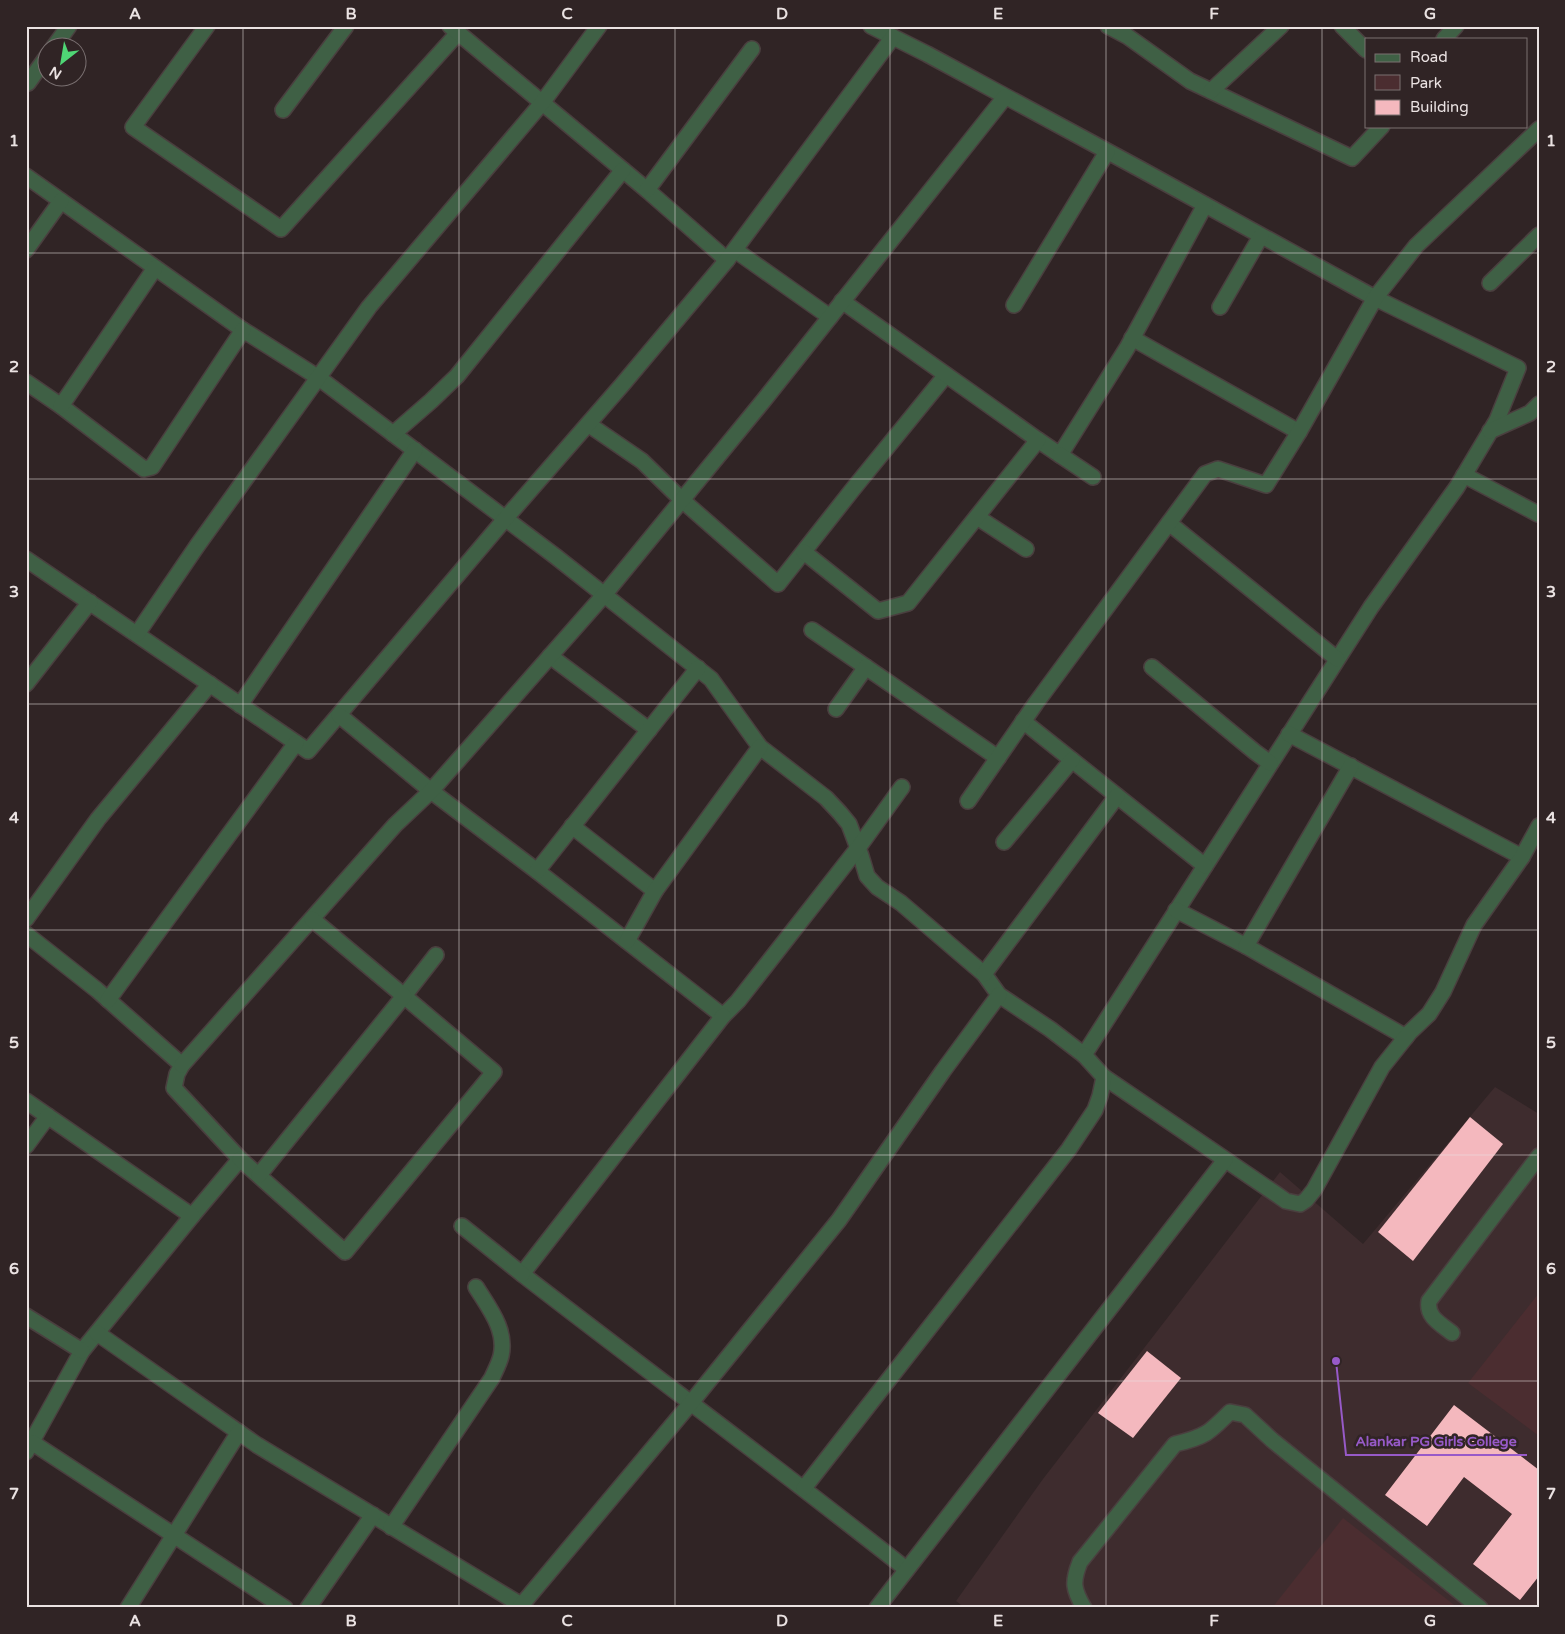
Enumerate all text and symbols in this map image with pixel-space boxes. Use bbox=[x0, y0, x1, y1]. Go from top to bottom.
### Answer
text: A bbox=[129, 4, 141, 24]
text: B bbox=[345, 4, 357, 24]
text: C bbox=[561, 4, 573, 24]
text: D bbox=[776, 4, 788, 24]
text: E bbox=[993, 4, 1003, 24]
text: F bbox=[1209, 4, 1219, 24]
text: G bbox=[1424, 4, 1436, 24]
north arrow bbox=[38, 38, 88, 88]
legend bbox=[1365, 38, 1528, 128]
text: Road bbox=[1410, 48, 1448, 66]
text: N bbox=[46, 63, 65, 83]
text: Park bbox=[1410, 74, 1442, 92]
text: Building bbox=[1410, 98, 1469, 116]
text: 1 bbox=[9, 131, 19, 151]
text: 1 bbox=[1546, 131, 1556, 151]
text: 2 bbox=[9, 357, 19, 377]
text: 2 bbox=[1546, 357, 1556, 377]
text: 3 bbox=[9, 582, 19, 602]
text: 3 bbox=[1546, 582, 1556, 602]
text: 4 bbox=[9, 808, 19, 828]
text: 4 bbox=[1546, 808, 1556, 828]
text: 5 bbox=[9, 1033, 19, 1053]
text: 5 bbox=[1546, 1033, 1556, 1053]
text: 6 bbox=[9, 1259, 19, 1279]
text: 6 bbox=[1546, 1259, 1556, 1279]
callout: Alankar PG Girls College bbox=[1346, 1426, 1527, 1455]
text: Alankar PG Girls College bbox=[1355, 1433, 1517, 1450]
text: 7 bbox=[9, 1484, 19, 1504]
text: 7 bbox=[1546, 1484, 1556, 1504]
text: A bbox=[129, 1611, 141, 1631]
text: B bbox=[345, 1611, 357, 1631]
text: C bbox=[561, 1611, 573, 1631]
text: D bbox=[776, 1611, 788, 1631]
text: E bbox=[993, 1611, 1003, 1631]
text: F bbox=[1209, 1611, 1219, 1631]
text: G bbox=[1424, 1611, 1436, 1631]

